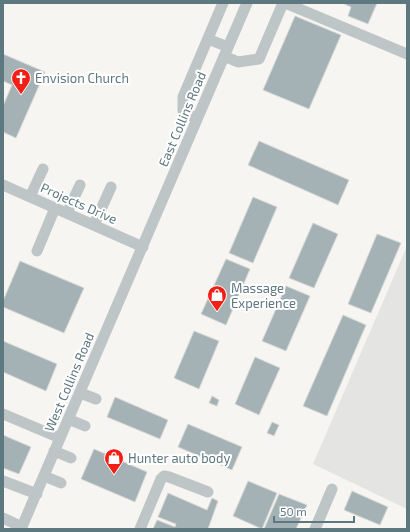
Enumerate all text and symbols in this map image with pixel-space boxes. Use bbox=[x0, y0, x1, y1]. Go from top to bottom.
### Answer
church icon: Envision Church bbox=[10, 67, 32, 95]
street label: East Collins Road bbox=[155, 69, 209, 169]
place label: Envision Church bbox=[35, 70, 129, 86]
street label: Projects Drive bbox=[38, 179, 120, 227]
place label: Massage Experience bbox=[231, 280, 296, 311]
shop icon: Massage Experience bbox=[206, 284, 228, 312]
street label: West Collins Road bbox=[41, 330, 97, 434]
shop icon: Hunter auto body bbox=[103, 447, 125, 475]
place label: Hunter auto body bbox=[128, 450, 230, 466]
scale bar bbox=[274, 498, 354, 524]
text: 50 m bbox=[280, 504, 307, 518]

